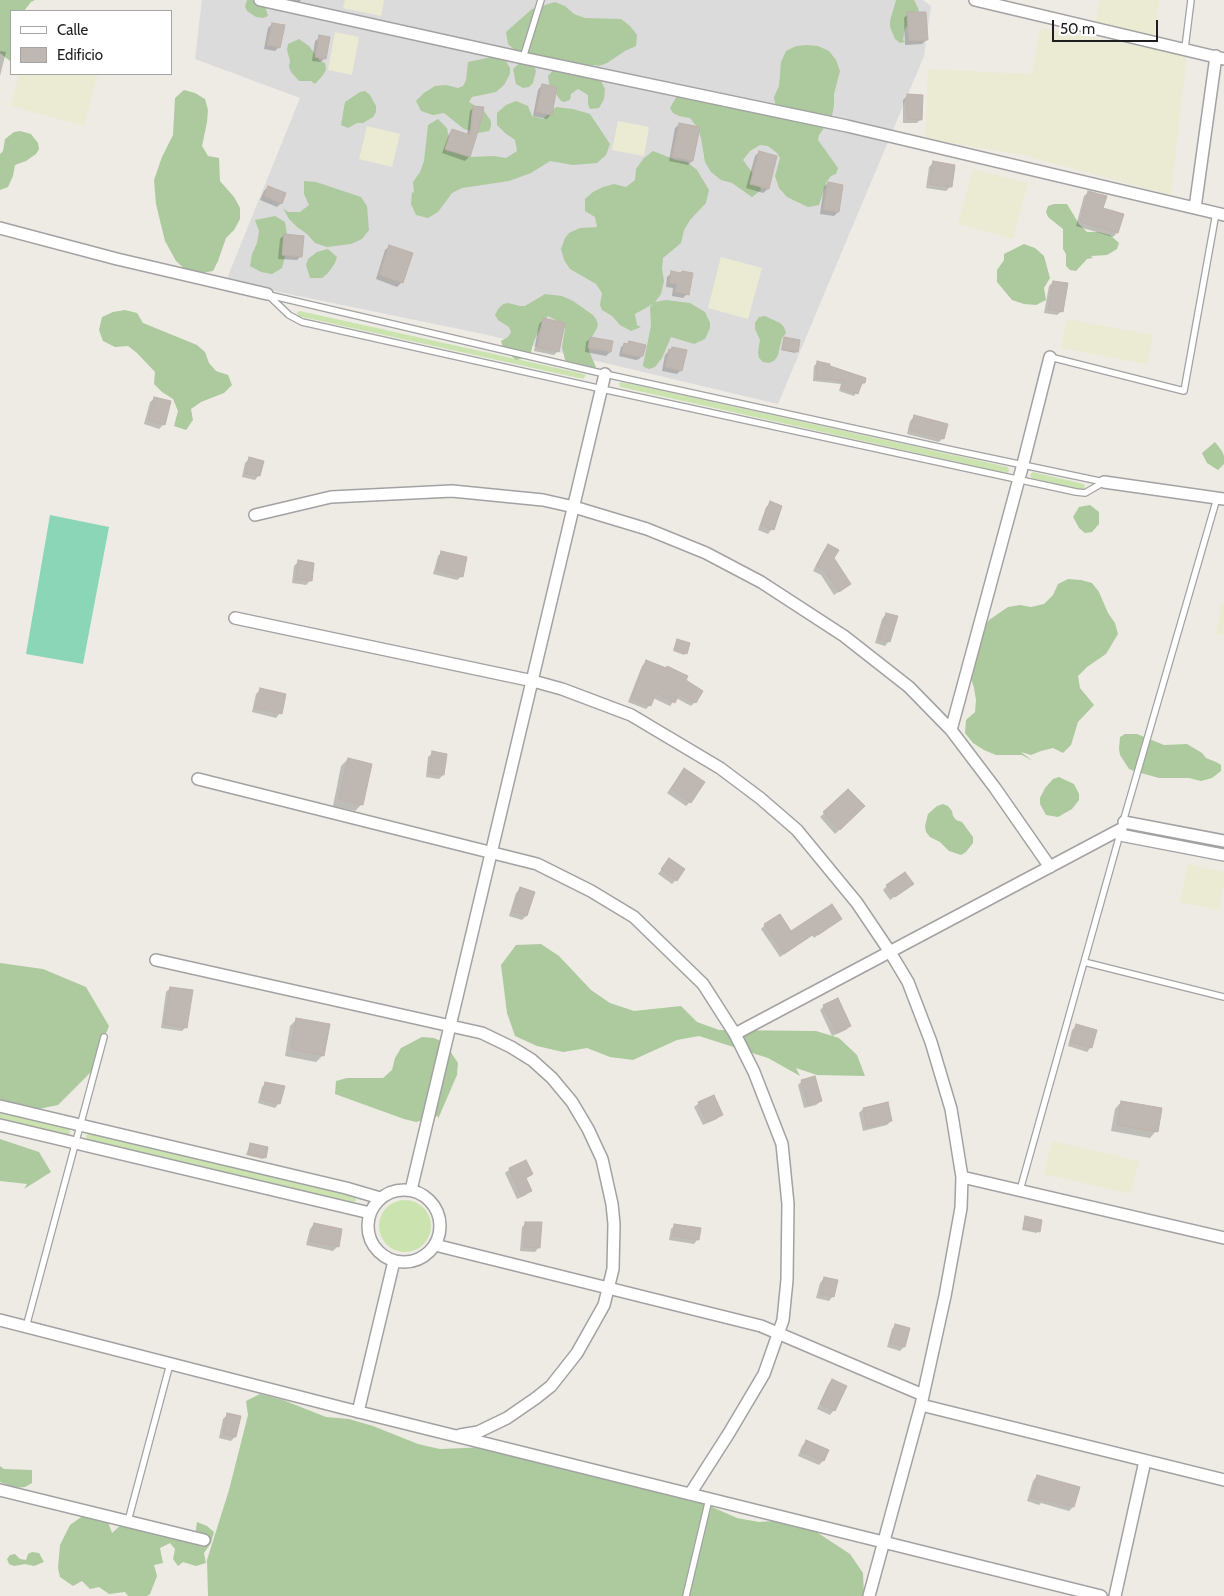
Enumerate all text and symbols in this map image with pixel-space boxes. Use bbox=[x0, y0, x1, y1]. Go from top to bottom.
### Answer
legend bbox=[10, 10, 172, 75]
scale bar bbox=[1054, 10, 1160, 42]
text: 50 m bbox=[1060, 20, 1095, 38]
text: Calle bbox=[57, 21, 88, 39]
text: Edificio bbox=[57, 46, 103, 64]

